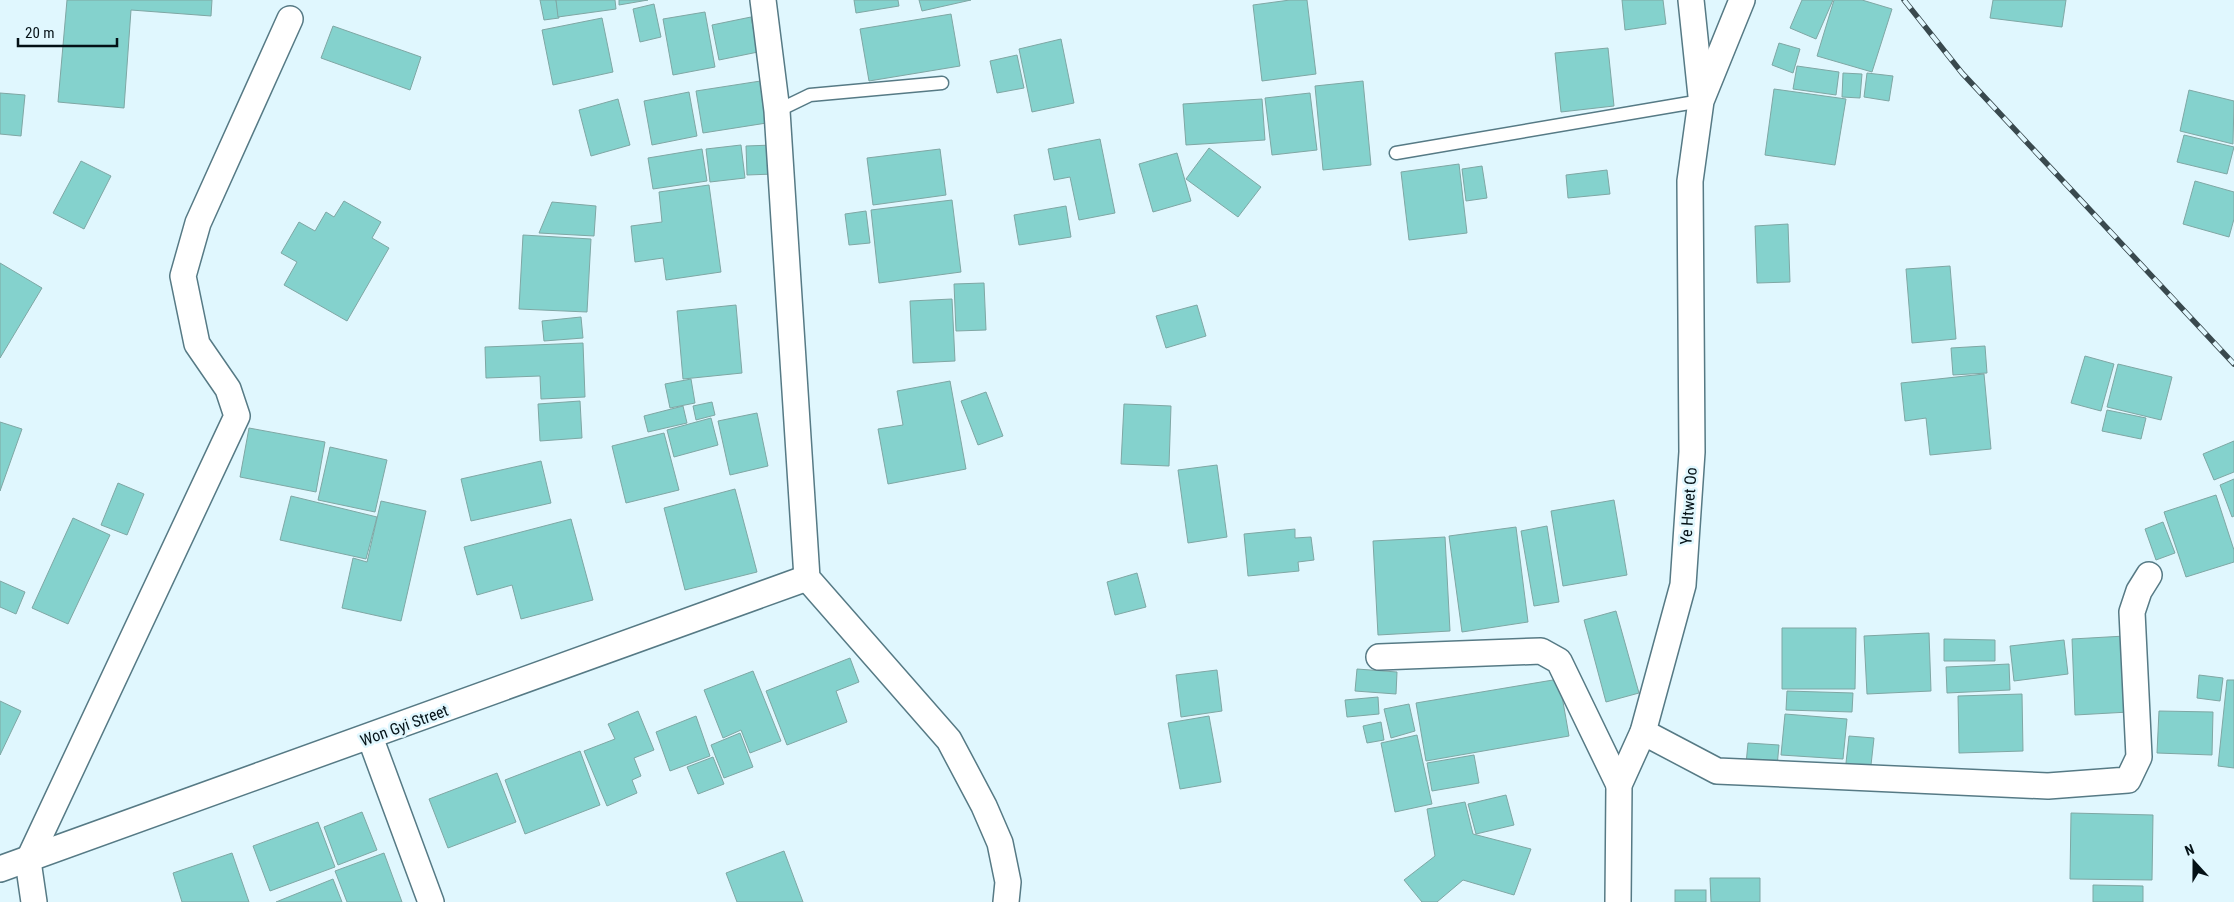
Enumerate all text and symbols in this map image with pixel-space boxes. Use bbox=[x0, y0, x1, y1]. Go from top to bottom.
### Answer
scale bar bbox=[18, 15, 116, 47]
text: 20 m bbox=[25, 24, 55, 42]
street label: Ye Htwet Oo bbox=[1676, 467, 1701, 545]
street label: Won Gyi Street bbox=[358, 701, 451, 750]
north arrow bbox=[2169, 837, 2219, 887]
text: N bbox=[2182, 841, 2196, 859]

